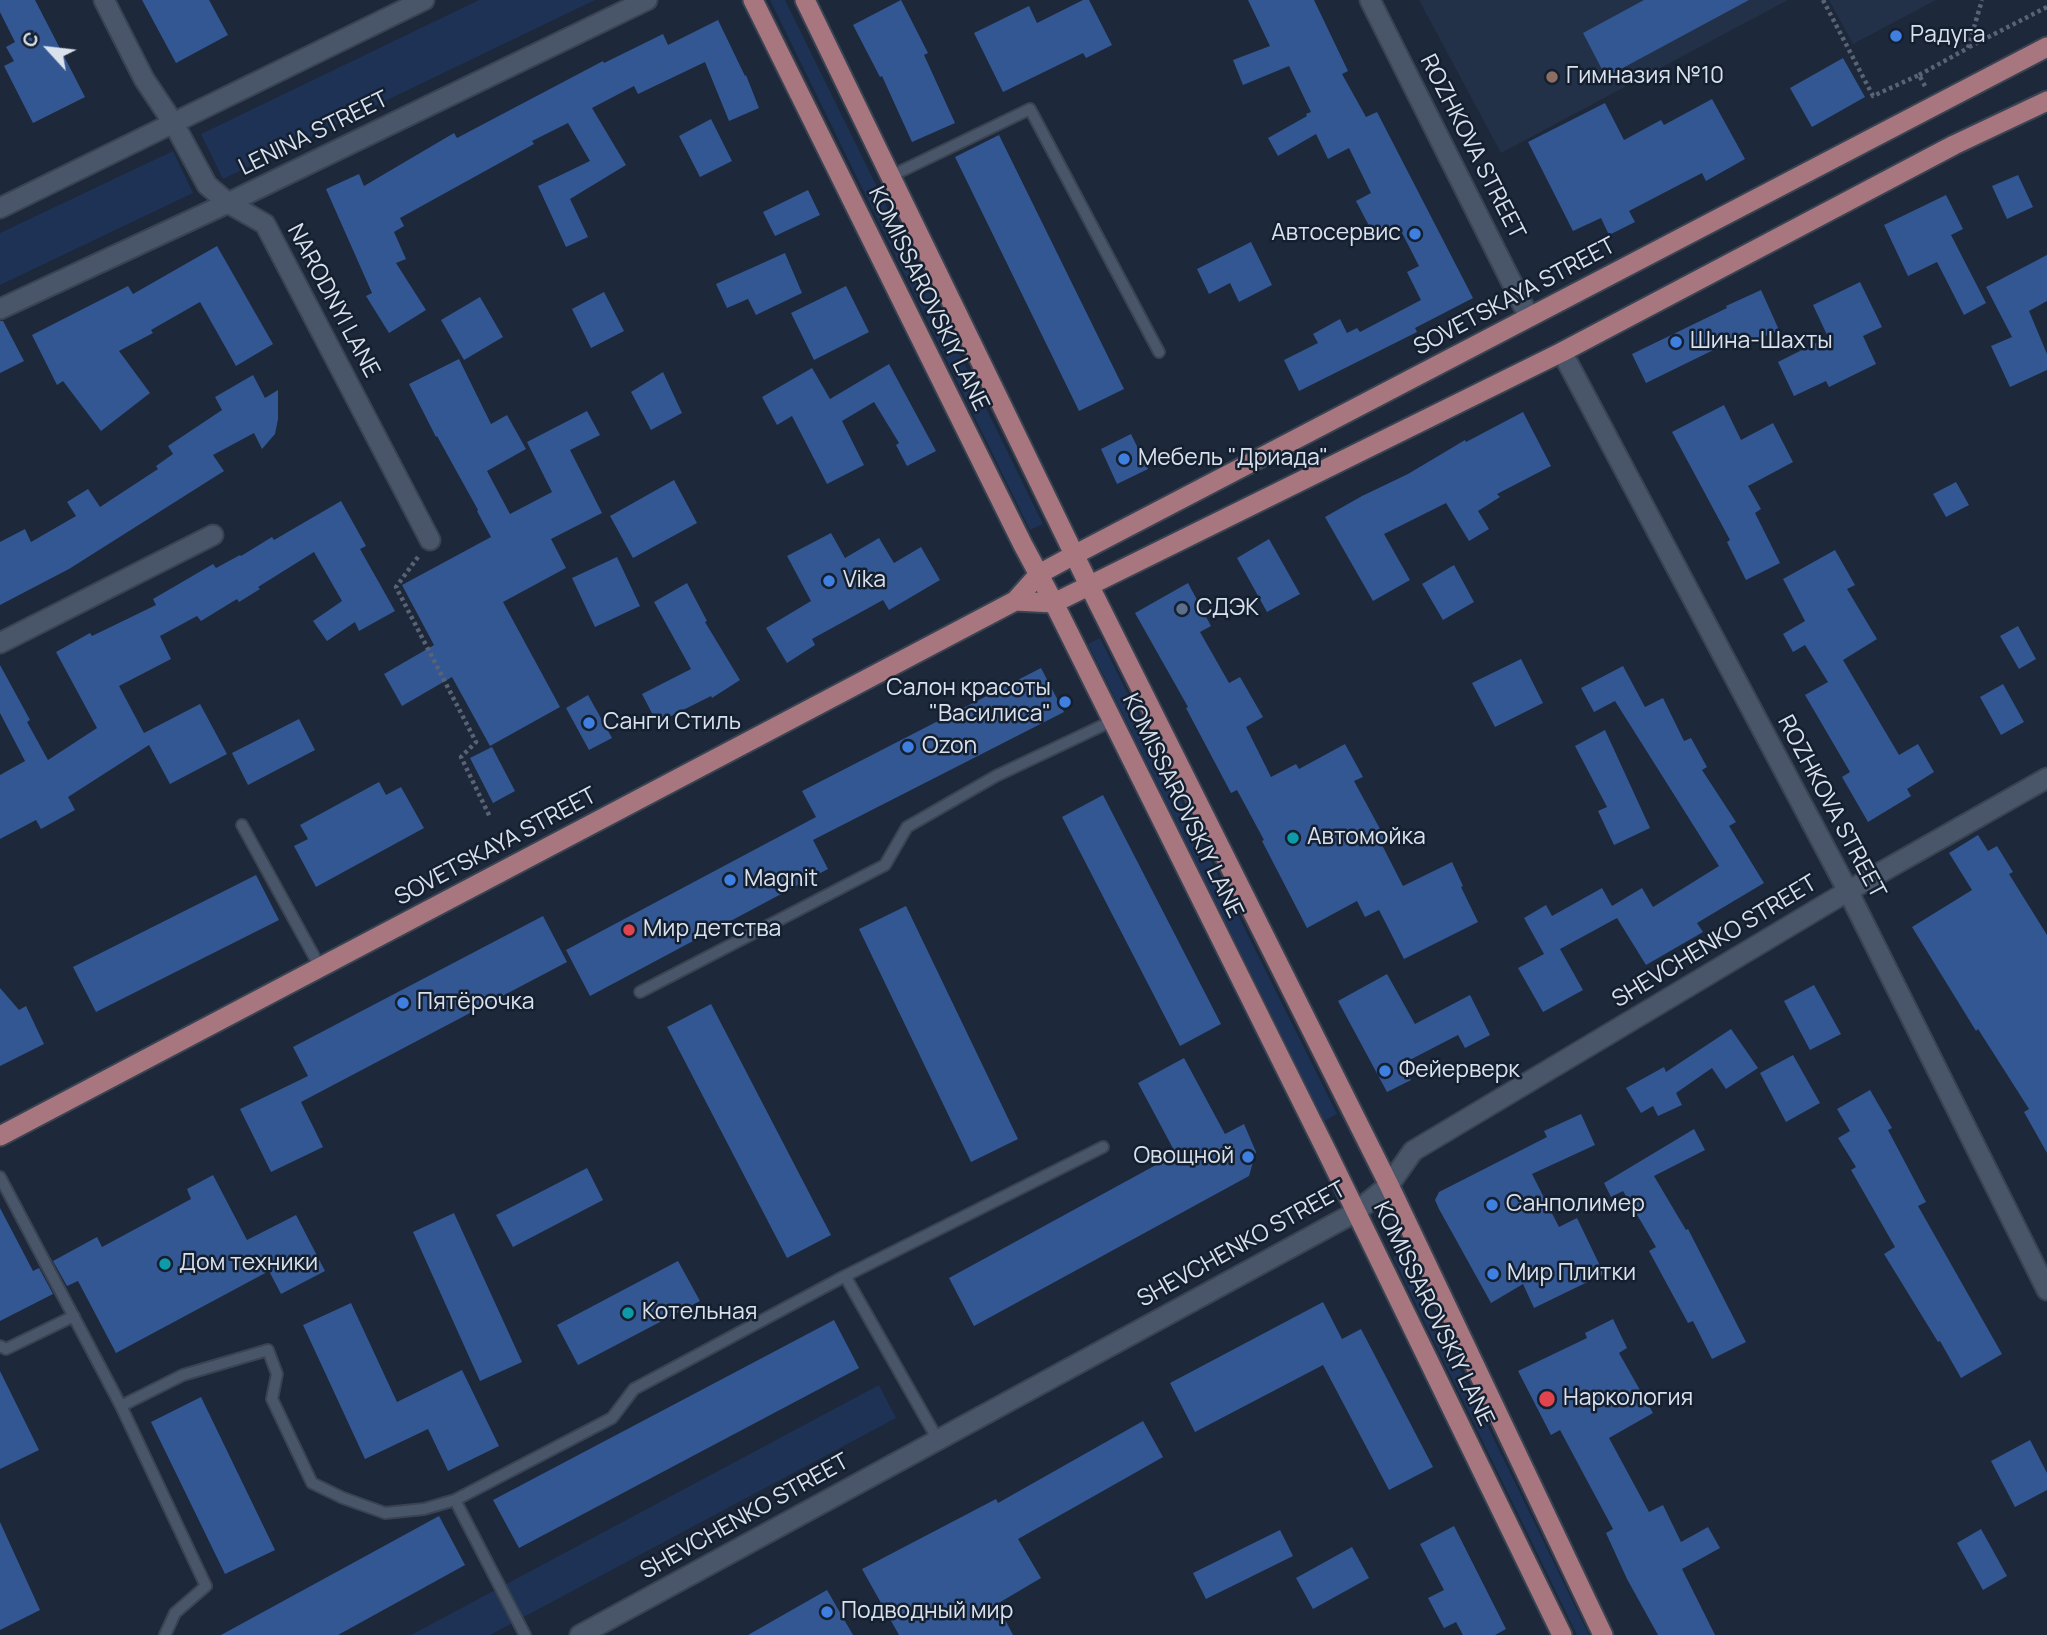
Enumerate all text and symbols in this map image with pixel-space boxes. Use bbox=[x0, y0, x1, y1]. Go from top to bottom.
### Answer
north arrow bbox=[14, 14, 84, 84]
place label: Радуга bbox=[1910, 22, 1986, 50]
text: С bbox=[16, 27, 45, 52]
marker: Радуга bbox=[1888, 28, 1904, 44]
street label: ROZHKOVA STREET bbox=[1413, 50, 1531, 244]
place label: Гимназия №10 bbox=[1566, 63, 1724, 91]
marker: Гимназия №10 bbox=[1544, 69, 1560, 85]
street label: LENINA STREET bbox=[235, 86, 393, 182]
street label: KOMISSAROVSKIY LANE bbox=[862, 182, 994, 416]
street label: NARODNYI LANE bbox=[281, 219, 385, 383]
place label: Автосервис bbox=[1271, 220, 1401, 248]
marker: Автосервис bbox=[1407, 226, 1423, 242]
street label: SOVETSKAYA STREET bbox=[1409, 232, 1621, 362]
place label: Шина-Шахты bbox=[1690, 328, 1833, 356]
marker: Шина-Шахты bbox=[1668, 334, 1684, 350]
place label: Мебель "Дриада" bbox=[1138, 445, 1328, 473]
marker: Мебель "Дриада" bbox=[1116, 451, 1132, 467]
place label: Vika bbox=[843, 567, 886, 595]
marker: Vika bbox=[821, 573, 837, 589]
place label: СДЭК bbox=[1196, 595, 1259, 623]
marker: СДЭК bbox=[1174, 601, 1190, 617]
place label: Салон красоты "Василиса" bbox=[886, 675, 1051, 729]
street label: KOMISSAROVSKIY LANE bbox=[1116, 689, 1248, 923]
marker: Салон красоты "Василиса" bbox=[1057, 694, 1073, 710]
place label: Санги Стиль bbox=[603, 709, 741, 737]
street label: ROZHKOVA STREET bbox=[1771, 711, 1891, 903]
marker: Санги Стиль bbox=[581, 715, 597, 731]
place label: Ozon bbox=[922, 733, 977, 761]
marker: Ozon bbox=[900, 739, 916, 755]
street label: SOVETSKAYA STREET bbox=[390, 782, 602, 912]
place label: Автомойка bbox=[1307, 824, 1426, 852]
marker: Автомойка bbox=[1285, 830, 1301, 846]
place label: Magnit bbox=[744, 866, 818, 894]
street label: SHEVCHENKO STREET bbox=[1608, 870, 1822, 1014]
marker: Magnit bbox=[722, 872, 738, 888]
place label: Мир детства bbox=[643, 916, 781, 944]
marker: Мир детства bbox=[621, 922, 637, 938]
place label: Пятёрочка bbox=[417, 989, 535, 1017]
marker: Пятёрочка bbox=[395, 995, 411, 1011]
place label: Фейерверк bbox=[1399, 1057, 1520, 1085]
marker: Фейерверк bbox=[1377, 1063, 1393, 1079]
place label: Овощной bbox=[1133, 1143, 1234, 1171]
marker: Овощной bbox=[1240, 1149, 1256, 1165]
street label: SHEVCHENKO STREET bbox=[1133, 1176, 1351, 1314]
place label: Санполимер bbox=[1506, 1191, 1645, 1219]
street label: KOMISSAROVSKIY LANE bbox=[1367, 1197, 1499, 1431]
marker: Санполимер bbox=[1484, 1197, 1500, 1213]
place label: Дом техники bbox=[179, 1250, 318, 1278]
marker: Дом техники bbox=[157, 1256, 173, 1272]
place label: Мир Плитки bbox=[1507, 1260, 1636, 1288]
marker: Мир Плитки bbox=[1485, 1266, 1501, 1282]
place label: Котельная bbox=[642, 1299, 757, 1327]
marker: Котельная bbox=[620, 1305, 636, 1321]
place label: Наркология bbox=[1563, 1385, 1693, 1413]
marker: Наркология bbox=[1537, 1389, 1557, 1409]
street label: SHEVCHENKO STREET bbox=[636, 1448, 854, 1586]
place label: Подводный мир bbox=[841, 1598, 1013, 1626]
marker: Подводный мир bbox=[819, 1604, 835, 1620]

